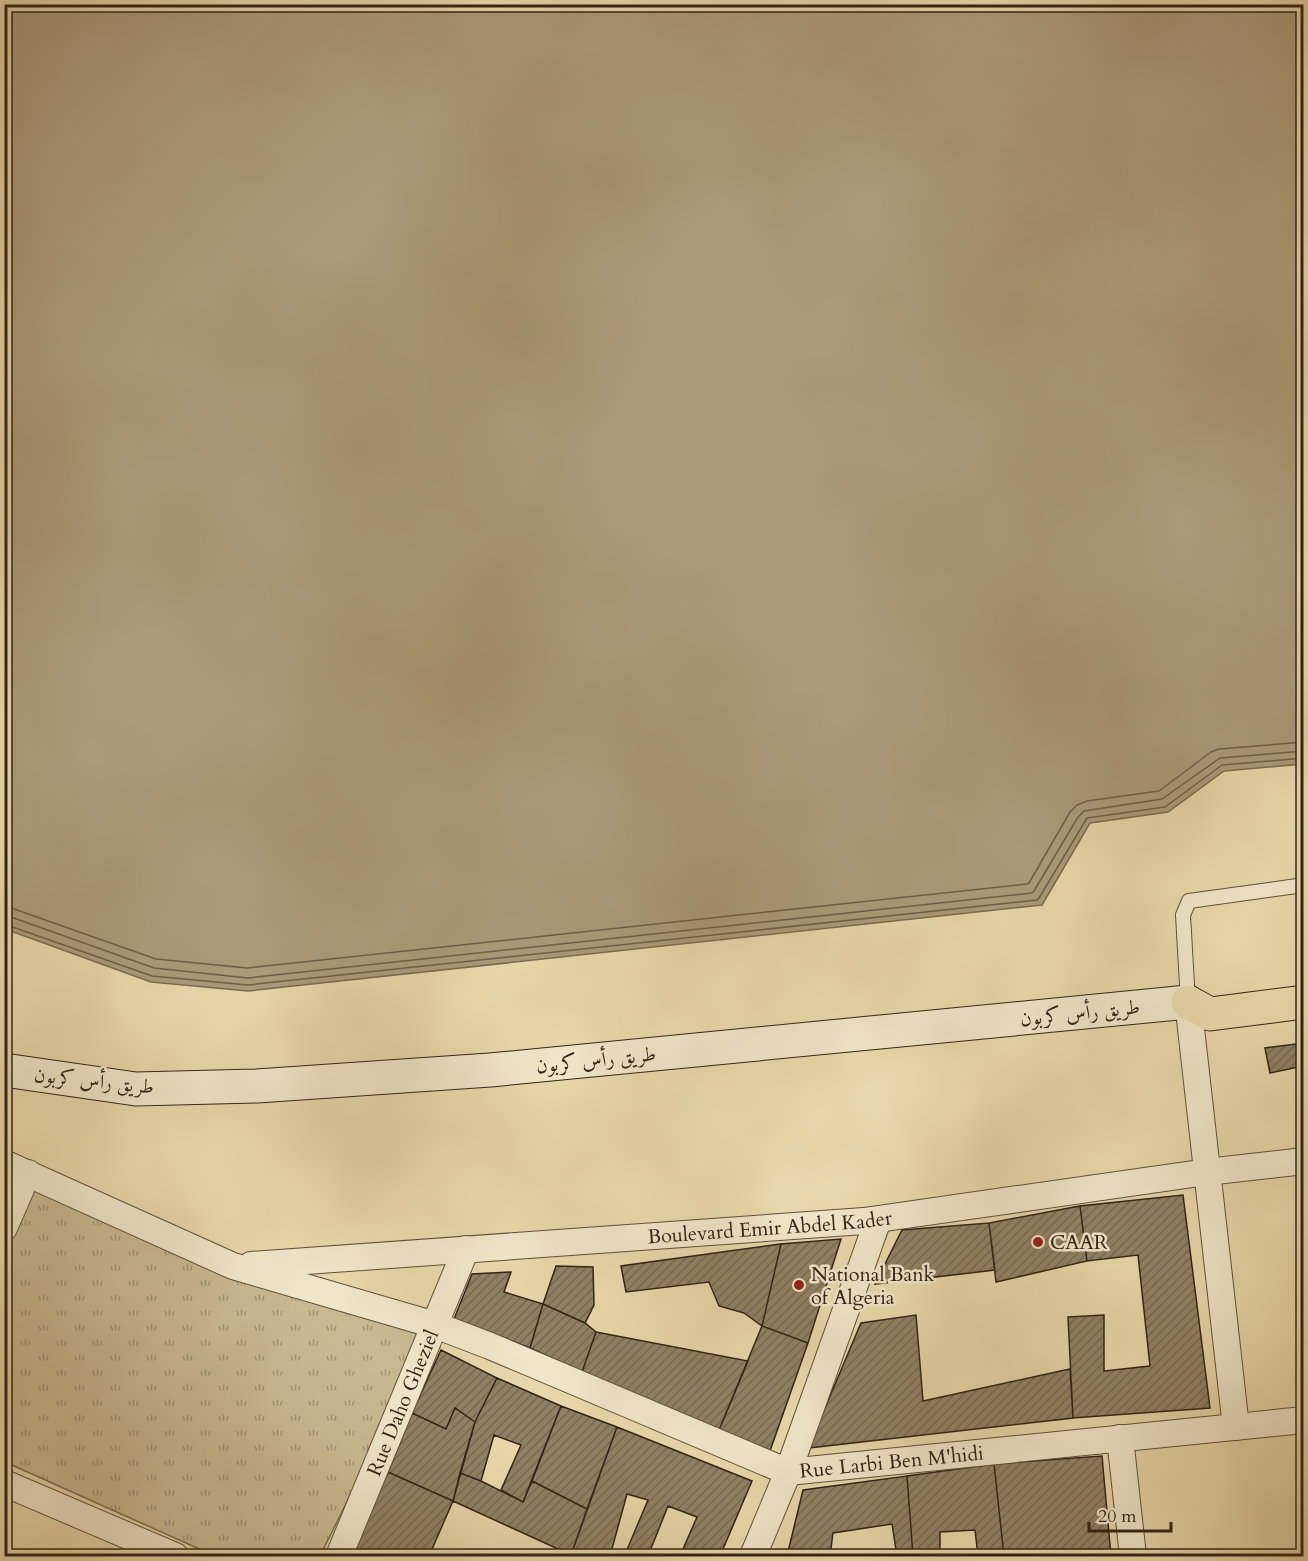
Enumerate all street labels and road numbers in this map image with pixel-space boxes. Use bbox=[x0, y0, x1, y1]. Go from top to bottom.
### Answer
street label: طريق رأس كربون bbox=[1019, 992, 1141, 1033]
street label: طريق رأس كربون bbox=[535, 1039, 657, 1080]
street label: طريق رأس كربون bbox=[33, 1060, 155, 1101]
street label: Boulevard Emir Abdel Kader bbox=[646, 1204, 894, 1250]
street label: Rue Daho Gheziel bbox=[360, 1325, 445, 1480]
street label: Rue Larbi Ben M'hidi bbox=[798, 1439, 985, 1484]

